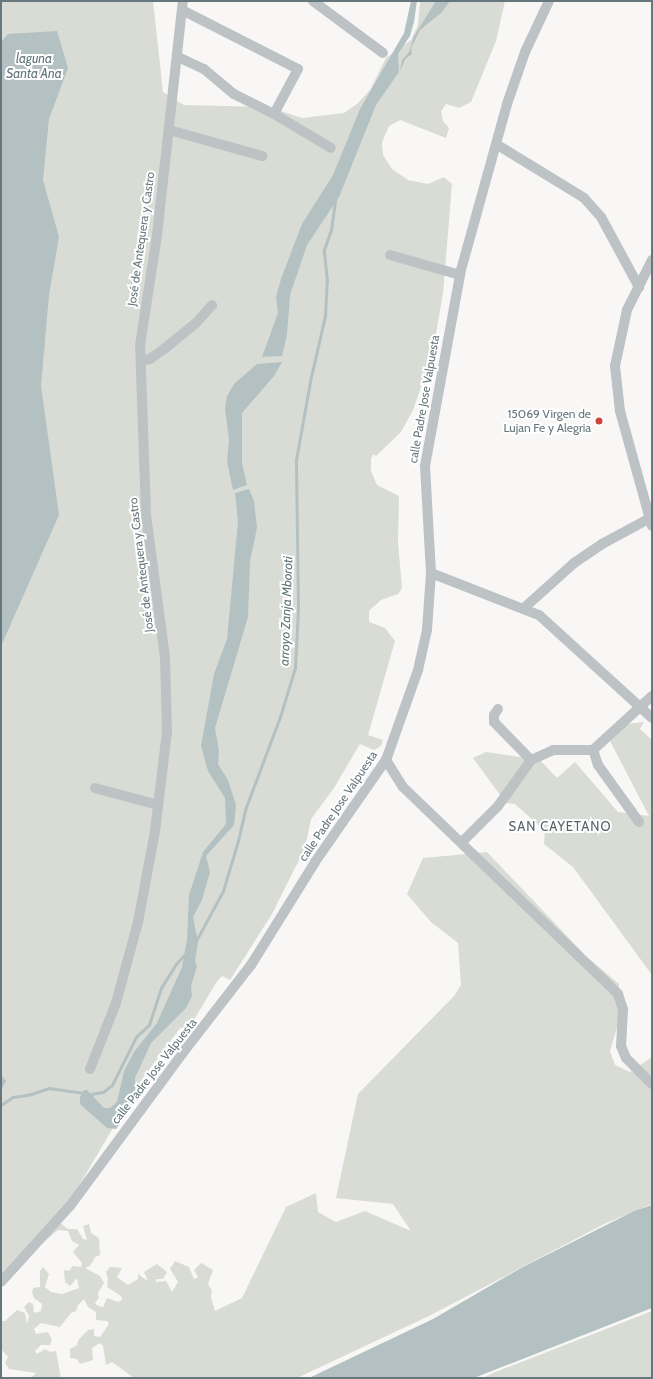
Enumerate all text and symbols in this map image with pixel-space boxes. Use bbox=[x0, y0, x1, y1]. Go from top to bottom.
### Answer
water label: laguna Santa Ana bbox=[6, 51, 62, 82]
street label: José de Antequera y Castro bbox=[124, 171, 158, 307]
street label: calle Padre Jose Valpuesta bbox=[406, 334, 442, 464]
place label: 15069 Virgen de Lujan Fe y Alegria bbox=[503, 407, 591, 435]
marker: 15069 Virgen de Lujan Fe y Alegria bbox=[594, 416, 604, 426]
street label: José de Antequera y Castro bbox=[126, 497, 156, 633]
water label: arroyo Zanja Mboroti bbox=[276, 556, 296, 666]
street label: calle Padre Jose Valpuesta bbox=[296, 748, 380, 864]
district label: SAN CAYETANO bbox=[509, 818, 611, 834]
street label: calle Padre Jose Valpuesta bbox=[108, 1015, 200, 1127]

